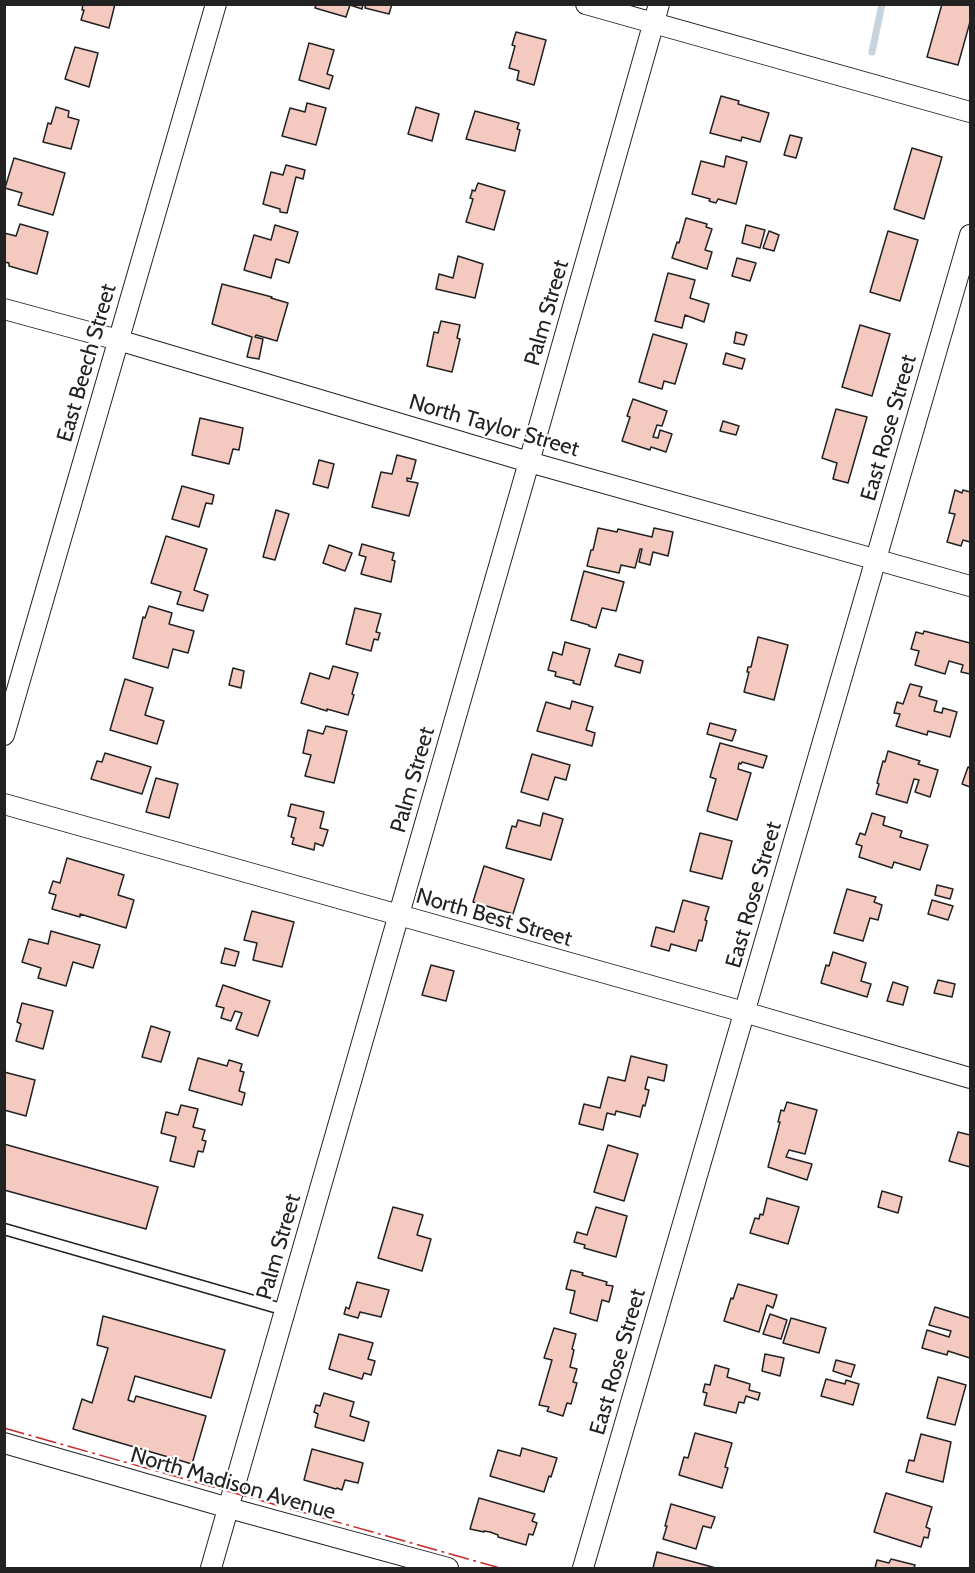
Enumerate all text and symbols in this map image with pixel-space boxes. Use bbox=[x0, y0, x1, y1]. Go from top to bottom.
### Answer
street label: Palm Street bbox=[519, 257, 575, 369]
street label: East Beech Street bbox=[52, 281, 122, 445]
street label: East Rose Street bbox=[855, 352, 923, 504]
street label: North Taylor Street bbox=[406, 389, 582, 463]
street label: Palm Street bbox=[385, 724, 441, 836]
street label: East Rose Street bbox=[720, 819, 788, 971]
street label: North Best Street bbox=[413, 883, 575, 953]
street label: Palm Street bbox=[251, 1191, 307, 1303]
street label: East Rose Street bbox=[584, 1286, 652, 1438]
street label: North Madison Avenue bbox=[128, 1442, 338, 1526]

